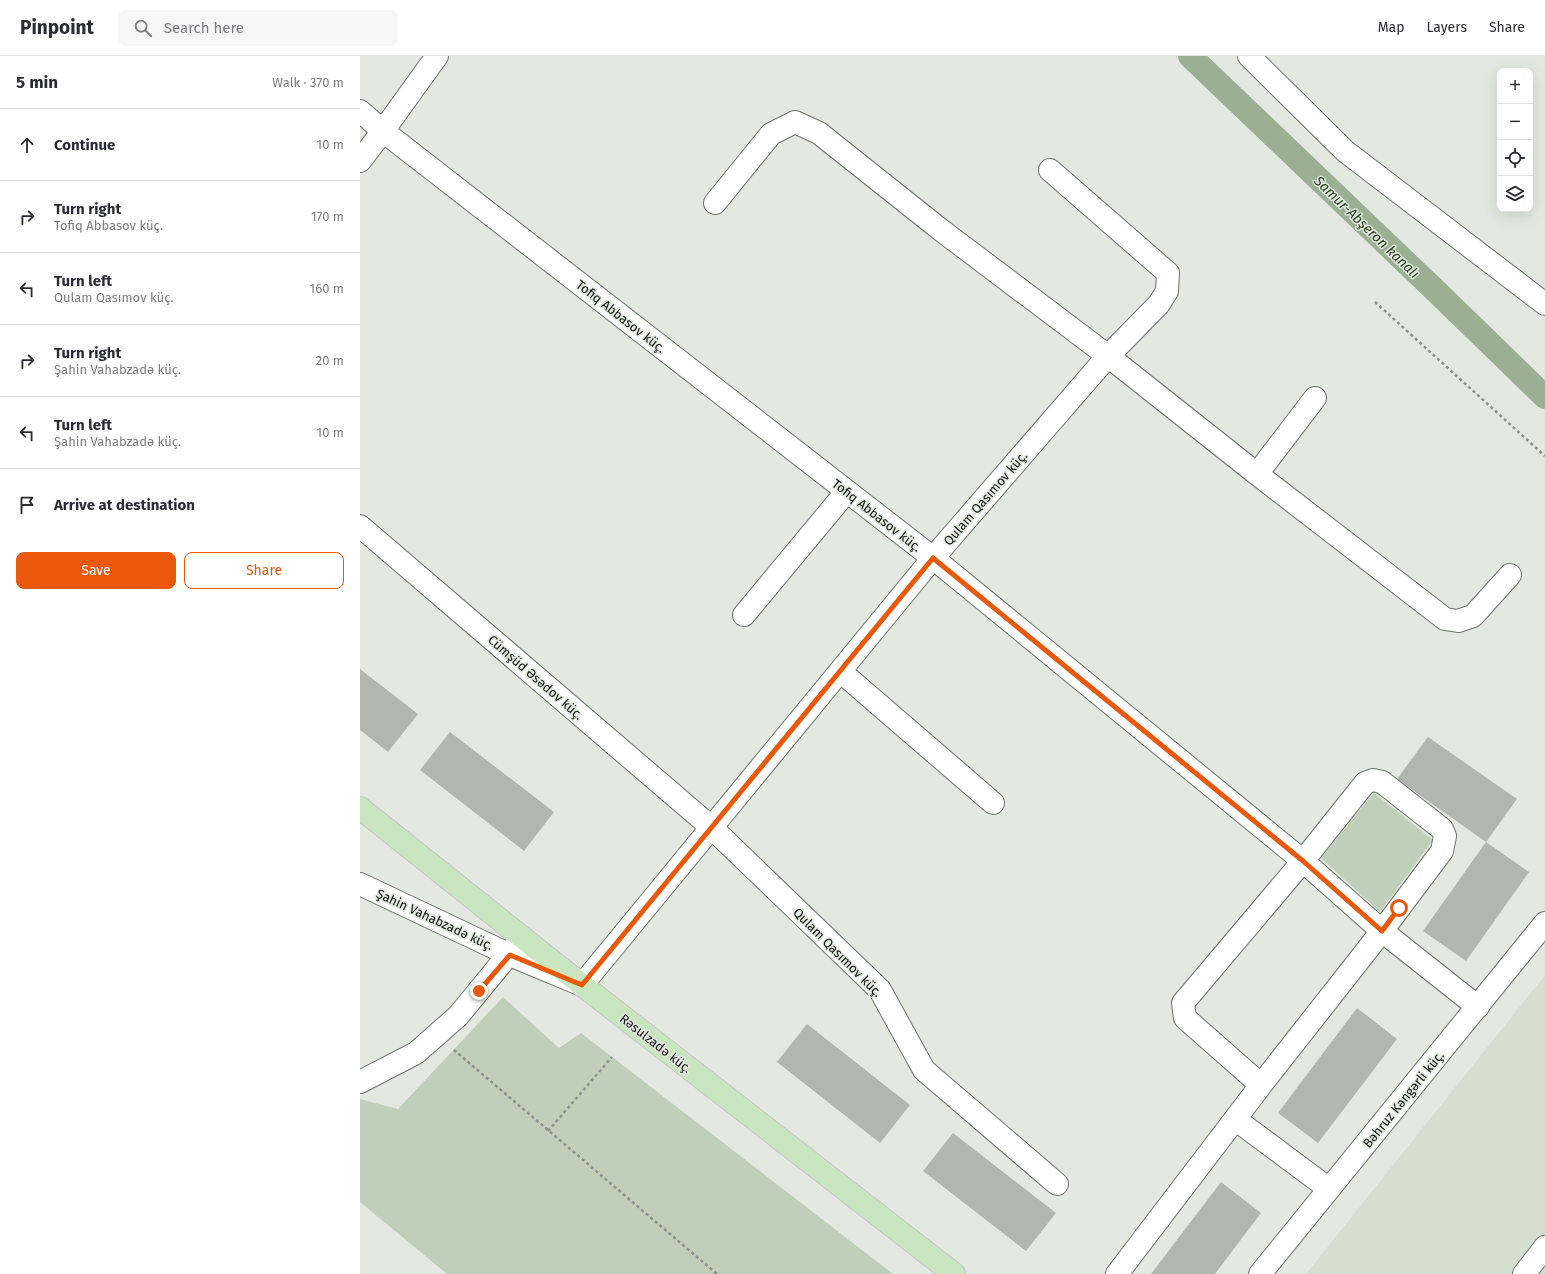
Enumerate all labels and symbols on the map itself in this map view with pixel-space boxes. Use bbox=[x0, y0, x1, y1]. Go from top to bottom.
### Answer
water label: Samur-Abşeron kanalı bbox=[1310, 172, 1423, 282]
street label: Tofiq Abbasov küç. bbox=[573, 277, 668, 356]
street label: Qulam Qasımov küç. bbox=[940, 448, 1030, 548]
street label: Tofiq Abbasov küç. bbox=[829, 476, 924, 555]
street label: Cümşüd Əsədov küç. bbox=[485, 632, 586, 723]
street label: Şahin Vahabzadə küç. bbox=[374, 886, 496, 953]
route start bbox=[1390, 899, 1408, 917]
street label: Qulam Qasımov küç. bbox=[790, 905, 885, 1000]
route end bbox=[470, 982, 488, 1000]
street label: Rəsulzadə küç. bbox=[617, 1011, 695, 1076]
street label: Bəhruz Kəngərli küç. bbox=[1360, 1048, 1447, 1151]

